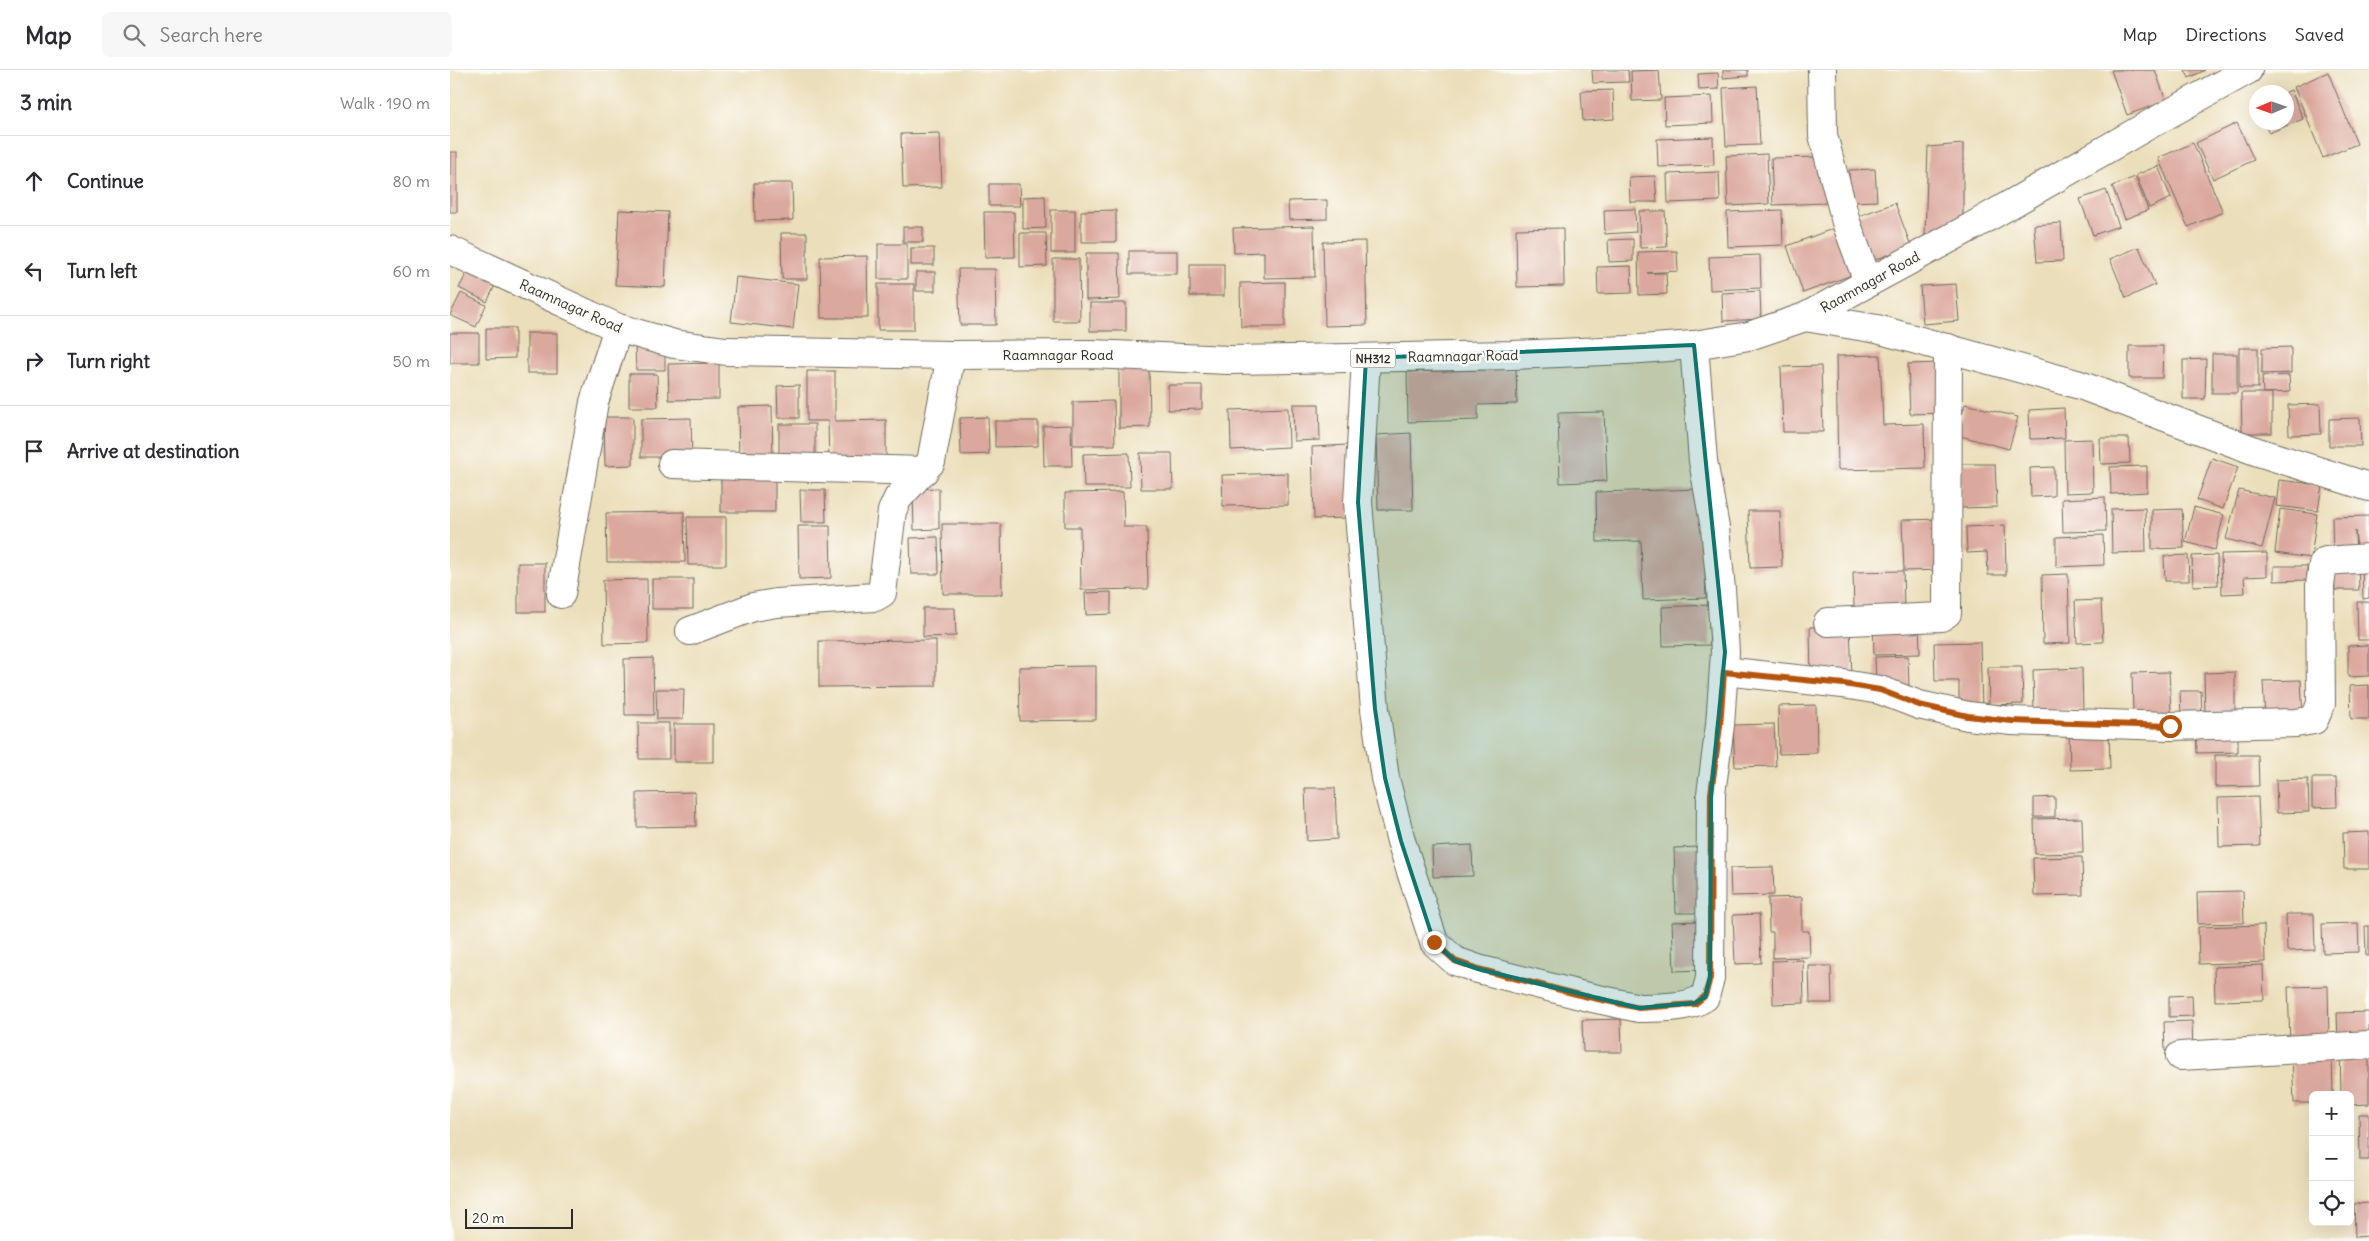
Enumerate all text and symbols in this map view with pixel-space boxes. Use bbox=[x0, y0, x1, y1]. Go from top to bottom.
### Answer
search box bbox=[102, 12, 452, 57]
text: Map bbox=[25, 20, 72, 50]
icon: search bbox=[120, 21, 148, 49]
text: Search here bbox=[160, 23, 263, 47]
text: Map bbox=[2122, 23, 2157, 46]
text: Directions bbox=[2185, 23, 2267, 46]
text: Saved bbox=[2295, 23, 2344, 46]
north arrow bbox=[2249, 85, 2294, 130]
text: 3 min bbox=[20, 89, 72, 116]
text: Walk · 190 m bbox=[340, 93, 430, 113]
icon: ahead bbox=[20, 167, 48, 195]
text: Continue bbox=[67, 169, 144, 193]
text: 80 m bbox=[392, 171, 430, 191]
street label: Raamnagar Road bbox=[1817, 247, 1923, 317]
icon: left bbox=[20, 257, 48, 285]
text: Turn left bbox=[67, 259, 137, 283]
text: 60 m bbox=[392, 261, 430, 281]
street label: Raamnagar Road bbox=[517, 275, 625, 337]
street label: Raamnagar Road bbox=[1003, 346, 1113, 364]
street label: Raamnagar Road bbox=[1407, 346, 1519, 366]
icon: right bbox=[20, 347, 48, 375]
road number: NH312 bbox=[1350, 348, 1396, 368]
text: Turn right bbox=[67, 349, 150, 373]
text: 50 m bbox=[392, 351, 430, 371]
icon: arrive bbox=[20, 437, 48, 465]
text: Arrive at destination bbox=[67, 439, 240, 463]
route start bbox=[2159, 715, 2182, 738]
route end bbox=[1423, 931, 1446, 954]
map controls bbox=[2309, 1091, 2354, 1226]
button: + bbox=[2309, 1091, 2354, 1136]
button: − bbox=[2309, 1136, 2354, 1181]
button: locate bbox=[2309, 1181, 2354, 1226]
scale bar bbox=[465, 1206, 572, 1229]
text: 20 m bbox=[472, 1209, 505, 1227]

